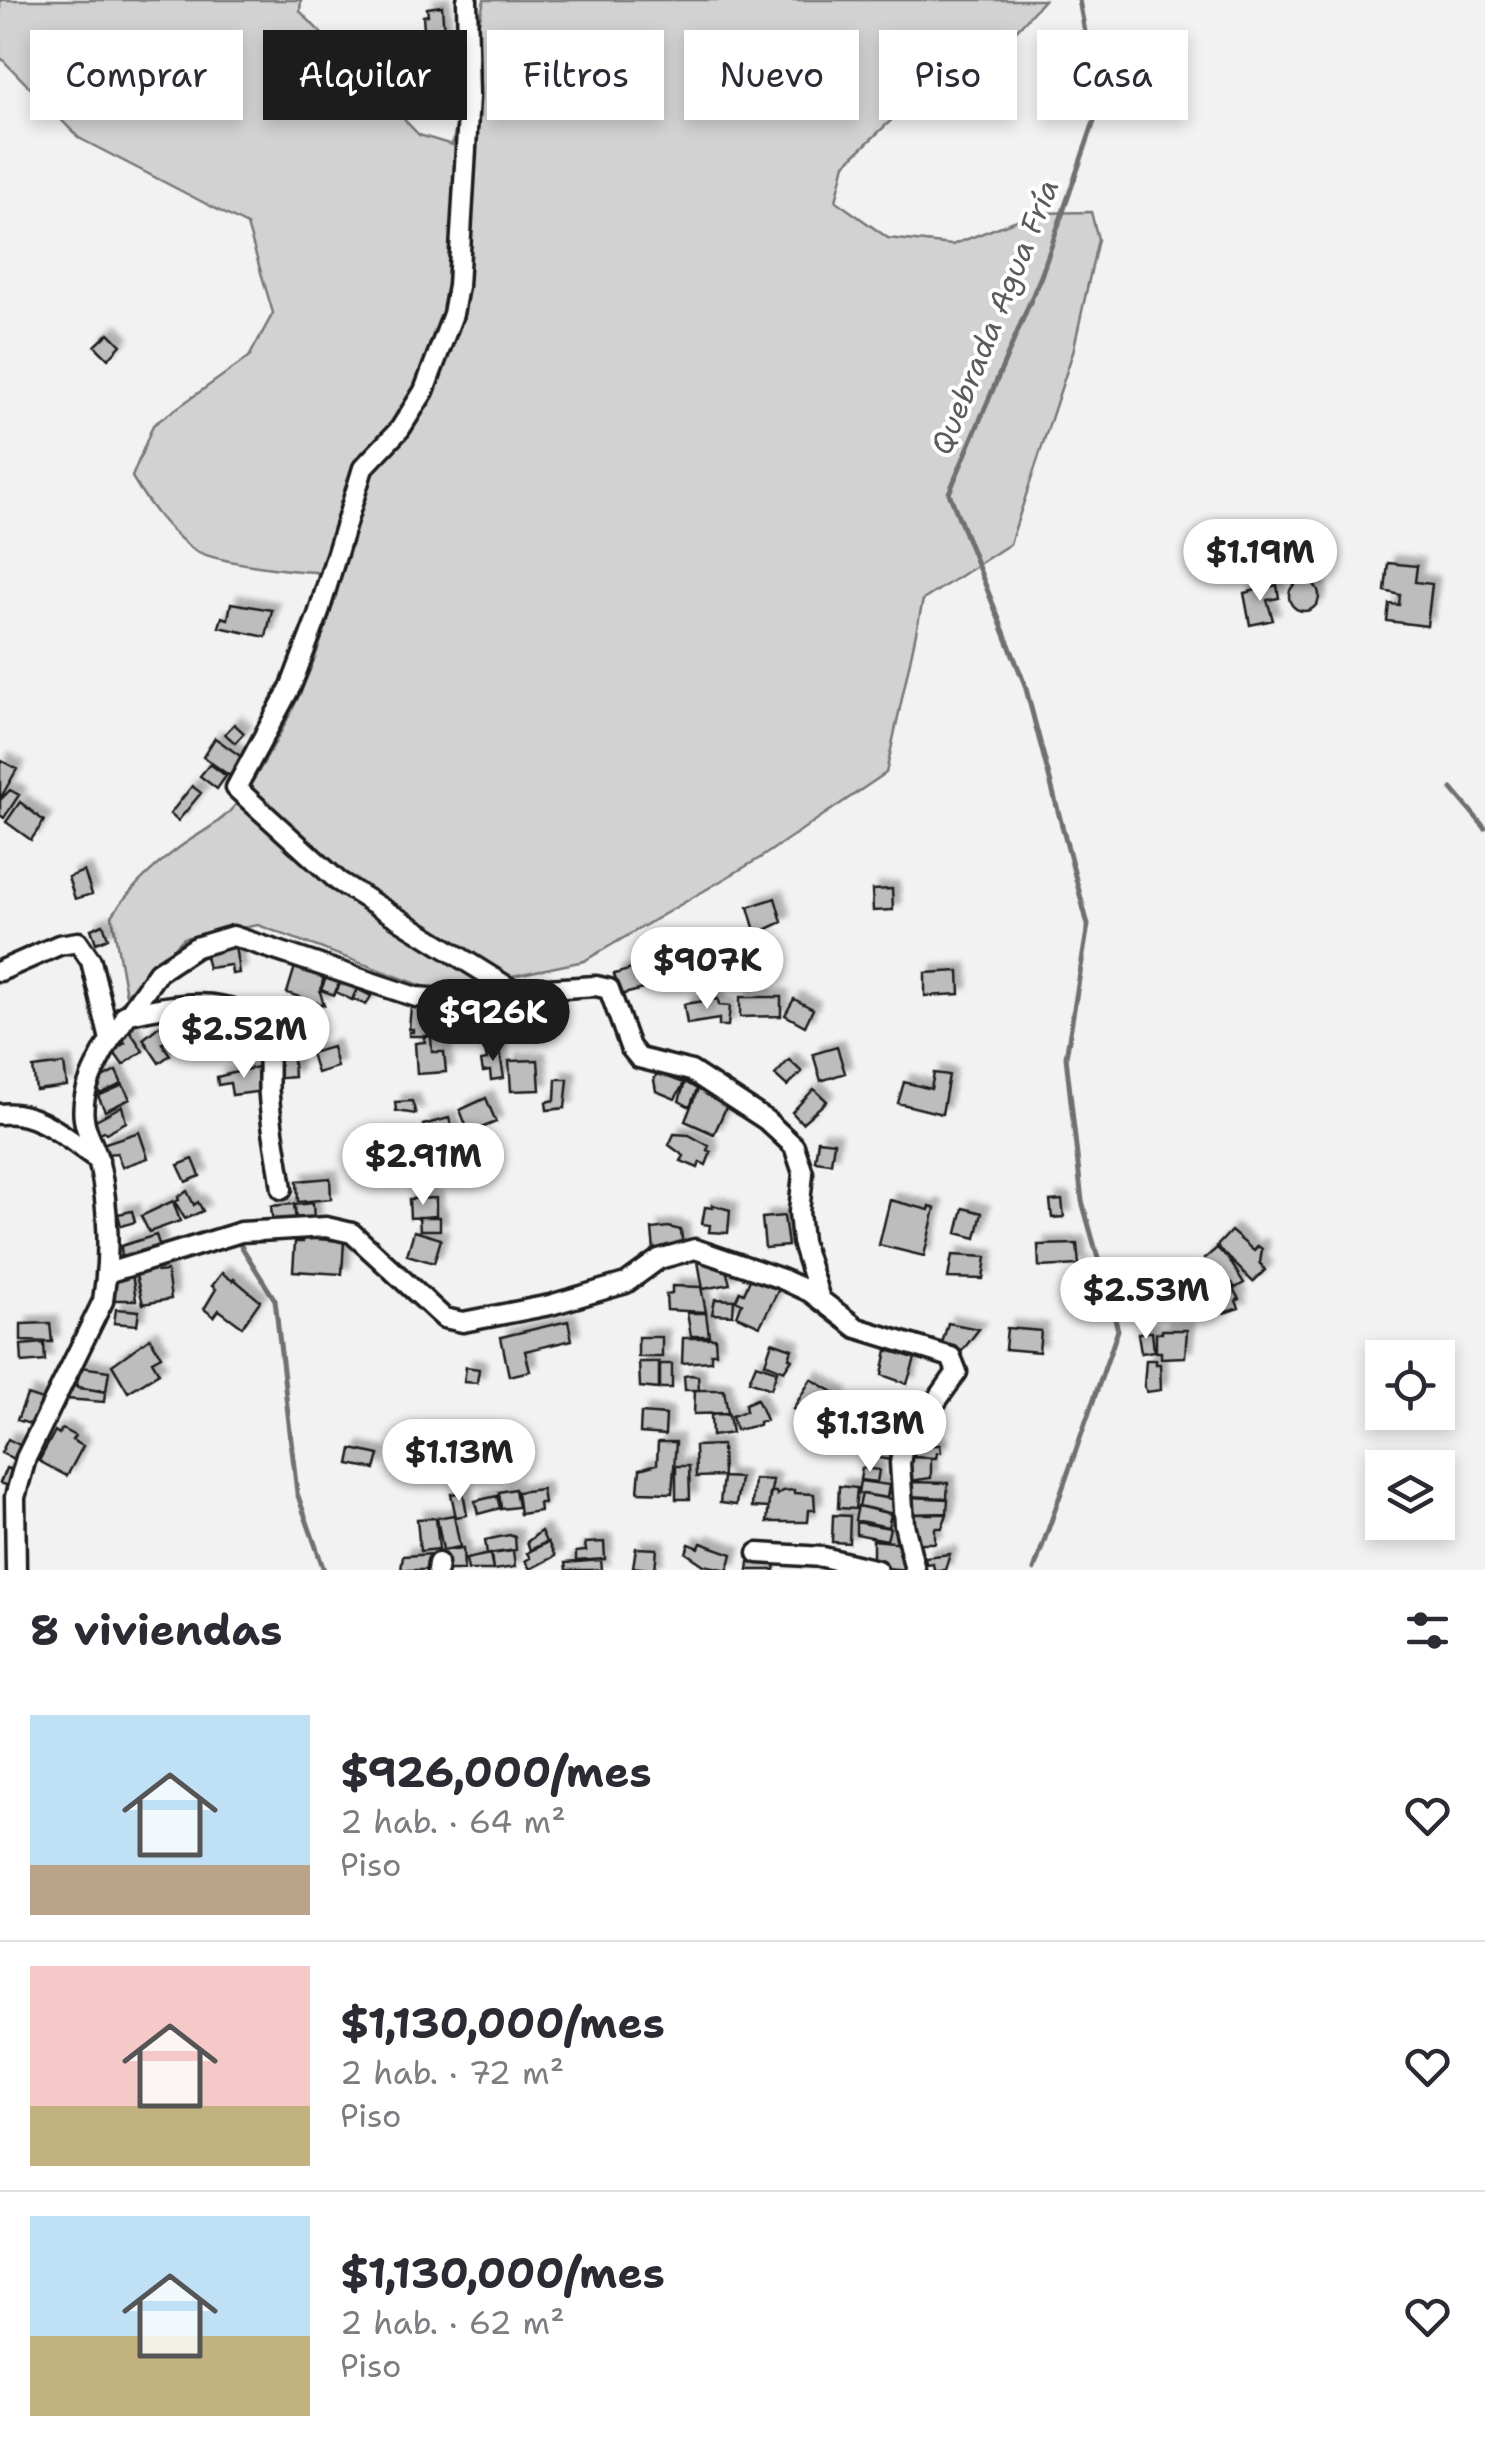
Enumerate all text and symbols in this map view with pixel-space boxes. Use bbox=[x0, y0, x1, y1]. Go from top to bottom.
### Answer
chip: Comprar bbox=[30, 30, 243, 120]
chip: Alquilar bbox=[263, 30, 467, 120]
chip: Filtros bbox=[487, 30, 664, 120]
chip: Nuevo bbox=[684, 30, 859, 120]
chip: Piso bbox=[879, 30, 1017, 120]
chip: Casa bbox=[1037, 30, 1188, 120]
water label: Quebrada Agua Fría bbox=[920, 173, 1069, 461]
pin: $1.19M bbox=[1179, 519, 1341, 604]
text: $1.19M bbox=[1205, 530, 1315, 573]
pin: $907K bbox=[637, 927, 777, 1012]
text: $907K bbox=[653, 938, 761, 981]
pin: $926K bbox=[423, 979, 563, 1064]
text: $926K bbox=[439, 990, 547, 1033]
pin: $2.52M bbox=[163, 996, 325, 1081]
text: $2.52M bbox=[181, 1007, 307, 1050]
pin: $2.91M bbox=[342, 1123, 504, 1208]
text: $2.91M bbox=[364, 1134, 482, 1177]
pin: $2.53M bbox=[1065, 1257, 1227, 1342]
text: $2.53M bbox=[1082, 1268, 1210, 1311]
map controls bbox=[1365, 1340, 1455, 1540]
button: locate bbox=[1365, 1340, 1455, 1430]
pin: $1.13M bbox=[789, 1390, 951, 1475]
text: $1.13M bbox=[815, 1401, 925, 1444]
pin: $1.13M bbox=[378, 1419, 540, 1504]
text: $1.13M bbox=[404, 1430, 514, 1473]
button: layers bbox=[1365, 1450, 1455, 1540]
text: 8 viviendas bbox=[30, 1602, 282, 1658]
icon: filters bbox=[1400, 1603, 1455, 1658]
text: $926,000/mes bbox=[340, 1744, 652, 1800]
icon: home bbox=[110, 1755, 230, 1875]
icon: heart bbox=[1400, 1788, 1455, 1843]
text: 2 hab. · 64 m² bbox=[340, 1800, 566, 1843]
text: Piso bbox=[340, 1843, 401, 1886]
text: $1,130,000/mes bbox=[340, 1995, 665, 2051]
icon: home bbox=[110, 2006, 230, 2126]
icon: heart bbox=[1400, 2039, 1455, 2094]
text: 2 hab. · 72 m² bbox=[340, 2051, 564, 2094]
text: Piso bbox=[340, 2094, 401, 2137]
text: $1,130,000/mes bbox=[340, 2245, 665, 2301]
icon: home bbox=[110, 2256, 230, 2376]
icon: heart bbox=[1400, 2289, 1455, 2344]
text: 2 hab. · 62 m² bbox=[340, 2301, 565, 2344]
text: Piso bbox=[340, 2344, 401, 2387]

